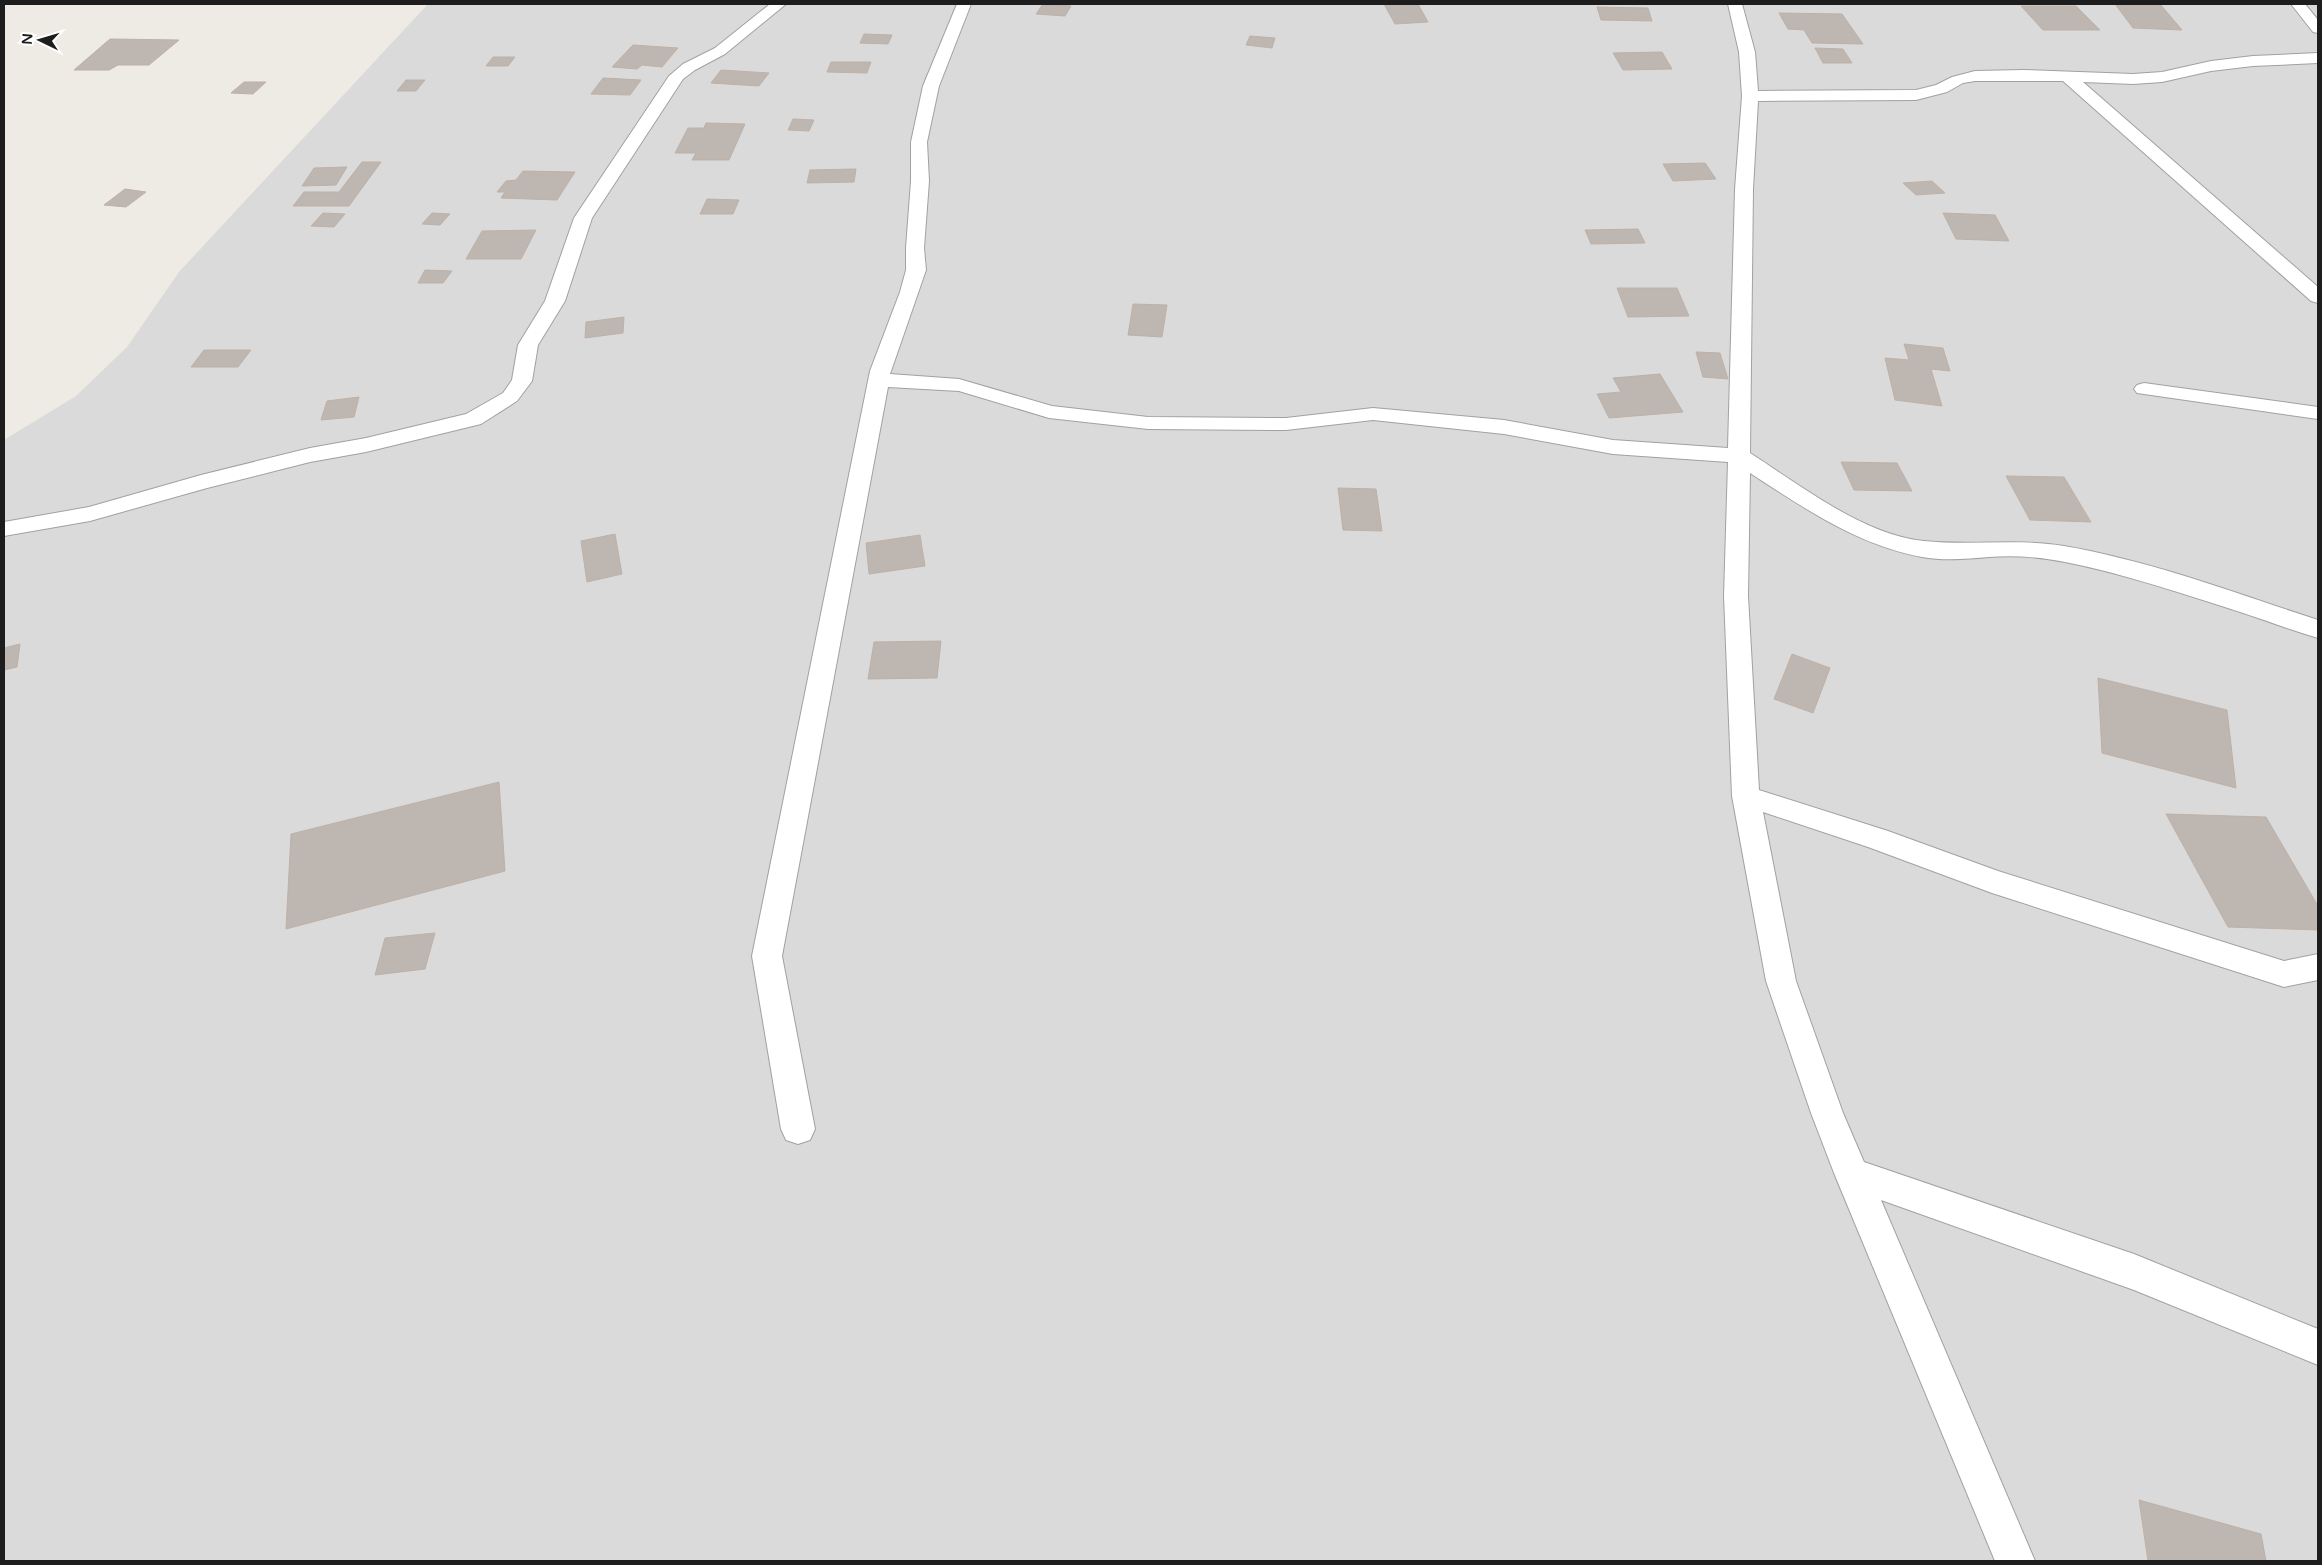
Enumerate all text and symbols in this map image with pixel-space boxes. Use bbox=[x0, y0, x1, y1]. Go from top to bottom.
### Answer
north arrow bbox=[15, 15, 65, 65]
text: N bbox=[19, 33, 37, 45]

